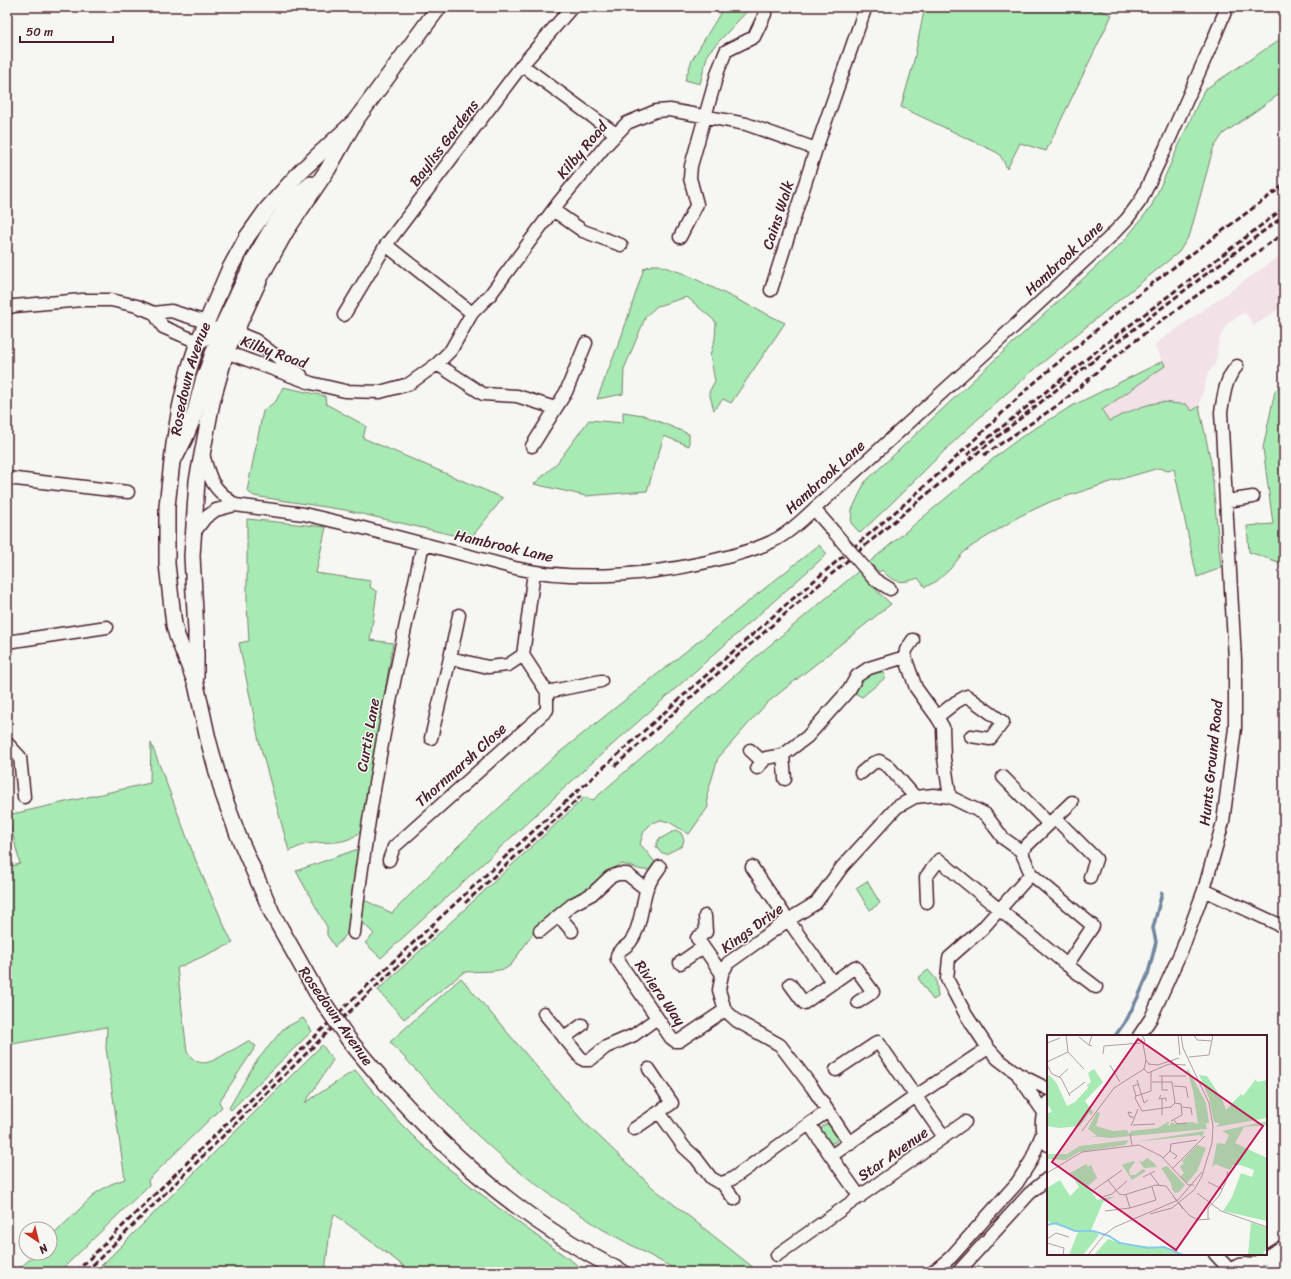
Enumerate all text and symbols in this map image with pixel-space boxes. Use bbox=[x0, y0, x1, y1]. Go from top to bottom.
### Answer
scale bar bbox=[20, 18, 113, 44]
text: 50 m bbox=[26, 21, 53, 43]
street label: Bayliss Gardens bbox=[402, 94, 486, 192]
street label: Kilby Road bbox=[550, 114, 615, 185]
street label: Cains Walk bbox=[755, 176, 802, 253]
street label: Hambrook Lane bbox=[1018, 214, 1110, 302]
street label: Rosedown Avenue bbox=[163, 318, 218, 437]
street label: Kilby Road bbox=[237, 328, 312, 376]
street label: Hambrook Lane bbox=[779, 433, 871, 520]
street label: Hambrook Lane bbox=[452, 522, 556, 570]
street label: Curtis Lane bbox=[349, 696, 387, 774]
street label: Hunts Ground Road bbox=[1191, 698, 1231, 827]
street label: Thornmarsh Close bbox=[409, 716, 513, 814]
street label: Kings Drive bbox=[715, 896, 789, 960]
street label: Riviera Way bbox=[628, 954, 693, 1032]
street label: Rosedown Avenue bbox=[292, 961, 380, 1071]
inset map bbox=[1047, 1035, 1267, 1255]
street label: Star Avenue bbox=[852, 1120, 934, 1188]
north arrow bbox=[18, 1221, 58, 1261]
text: N bbox=[35, 1238, 53, 1259]

